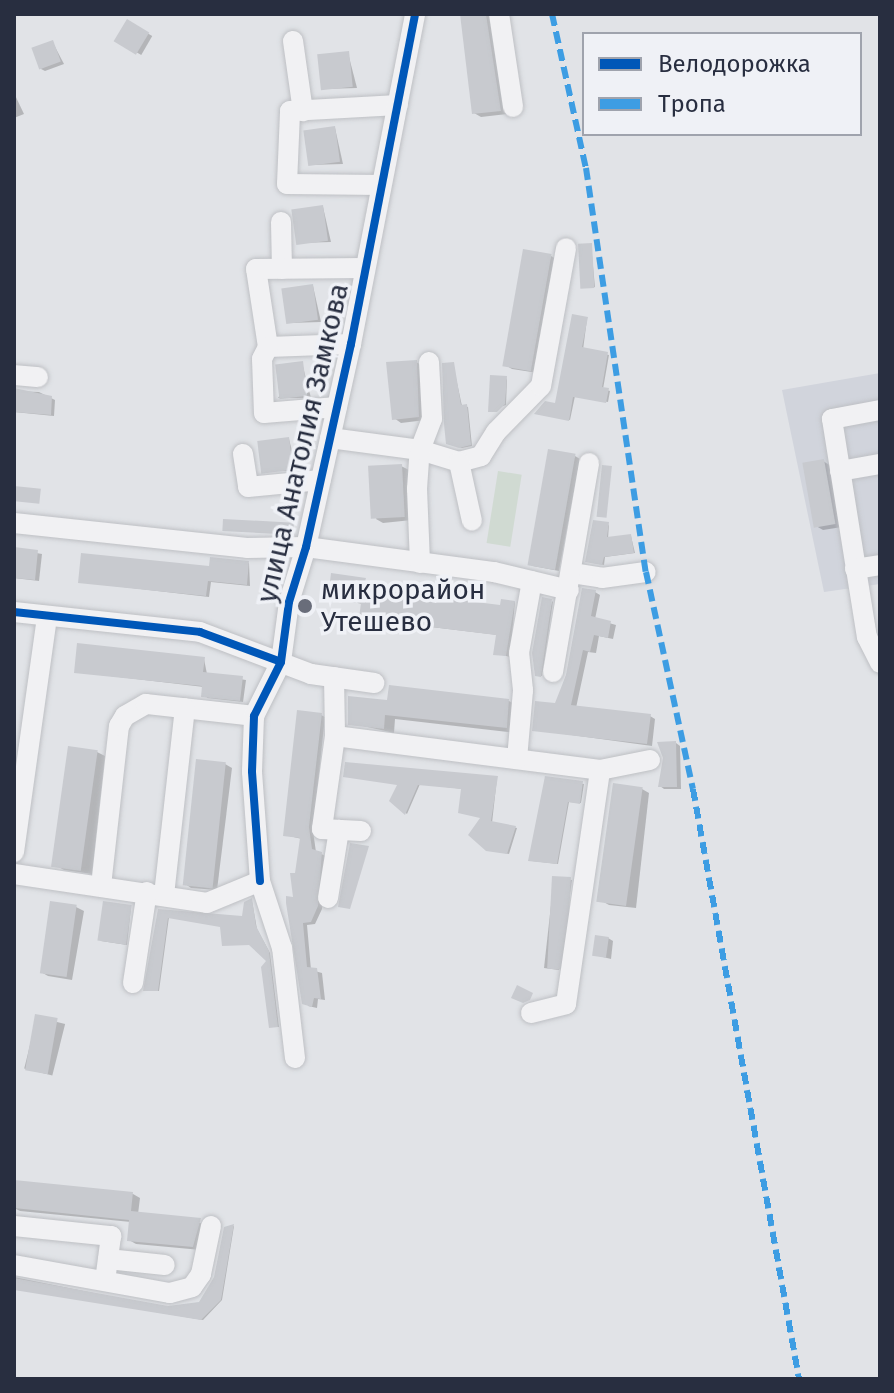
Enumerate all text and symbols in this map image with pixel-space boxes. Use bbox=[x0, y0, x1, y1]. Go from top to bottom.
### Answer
legend bbox=[582, 32, 862, 136]
text: Велодорожка bbox=[658, 50, 811, 78]
text: Тропа bbox=[658, 90, 726, 118]
street label: улица Анатолия Замкова bbox=[250, 280, 356, 606]
place label: микрорайон Утешево bbox=[321, 573, 485, 639]
marker: микрорайон Утешево bbox=[296, 597, 314, 615]

